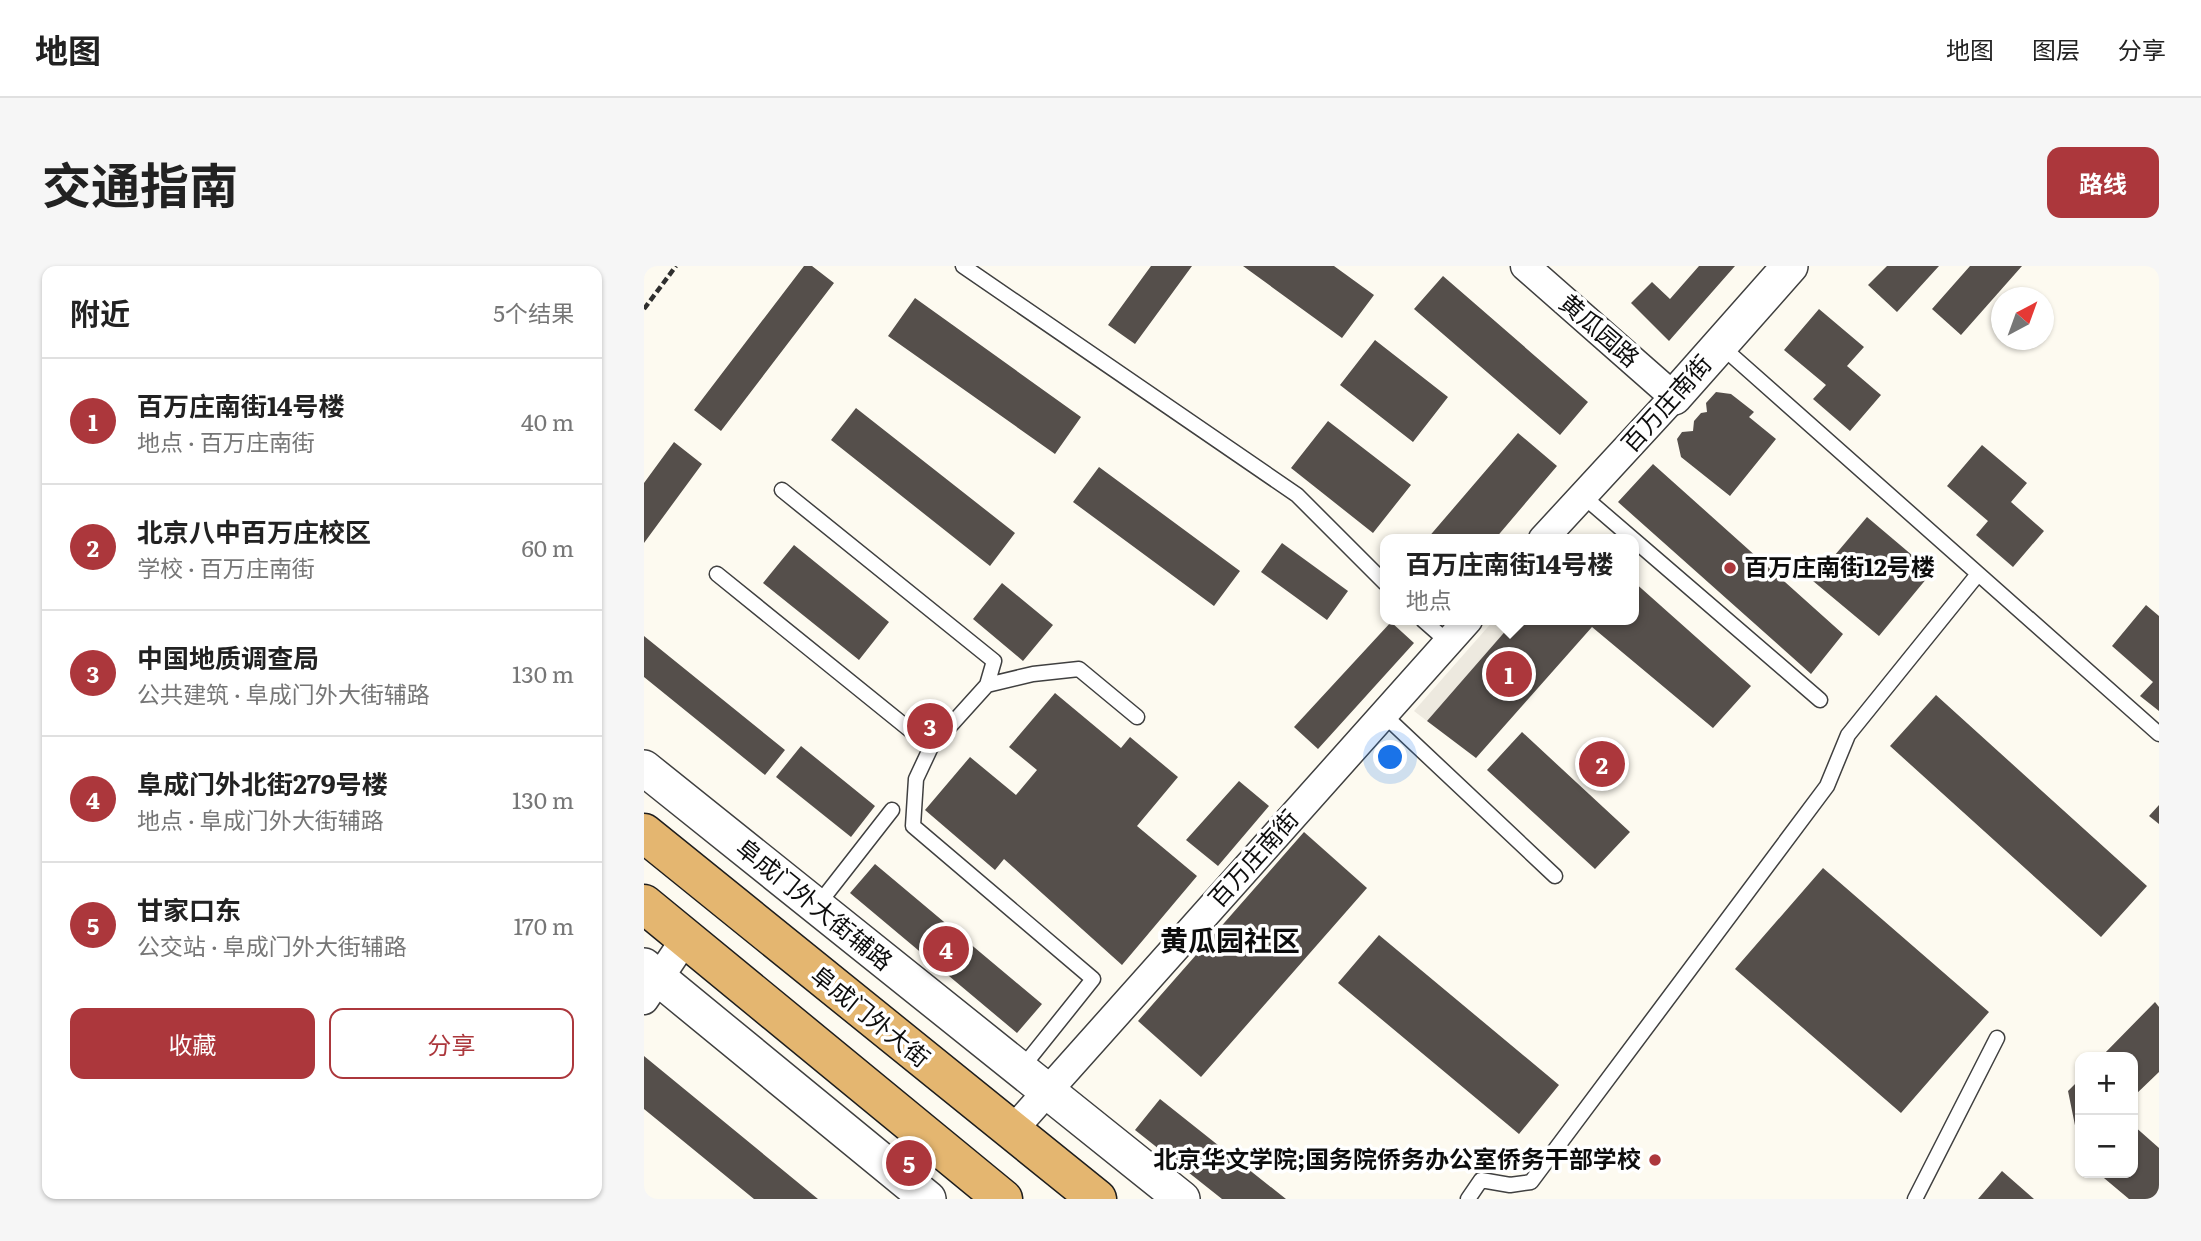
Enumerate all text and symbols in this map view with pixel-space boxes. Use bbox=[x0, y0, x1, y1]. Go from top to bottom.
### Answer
text: 地图 bbox=[35, 24, 101, 73]
text: 地图 bbox=[1946, 31, 1994, 66]
text: 图层 bbox=[2032, 31, 2080, 66]
text: 分享 bbox=[2118, 31, 2166, 66]
text: 交通指南 bbox=[42, 146, 238, 219]
button: 路线 bbox=[2047, 147, 2159, 218]
street label: 黄瓜园路 bbox=[1553, 284, 1648, 374]
north arrow bbox=[1991, 287, 2054, 350]
text: 附近 bbox=[70, 290, 130, 334]
text: 5个结果 bbox=[493, 295, 574, 329]
street label: 百万庄南街 bbox=[1612, 346, 1718, 459]
text: 百万庄南街14号楼 bbox=[137, 385, 344, 424]
text: 1 bbox=[88, 404, 98, 438]
text: 40 m bbox=[521, 404, 574, 438]
text: 地点 · 百万庄南街 bbox=[137, 424, 315, 458]
text: 北京八中百万庄校区 bbox=[137, 511, 371, 550]
text: 2 bbox=[87, 530, 99, 564]
text: 60 m bbox=[521, 530, 574, 564]
popup bbox=[1380, 534, 1639, 625]
text: 百万庄南街14号楼 bbox=[1406, 543, 1613, 582]
place label: 百万庄南街12号楼 bbox=[1744, 548, 1935, 583]
text: 学校 · 百万庄南街 bbox=[137, 550, 315, 584]
marker: 百万庄南街12号楼 bbox=[1722, 560, 1738, 576]
text: 地点 bbox=[1406, 582, 1452, 616]
text: 中国地质调查局 bbox=[137, 637, 319, 676]
pin: 1 bbox=[1486, 648, 1532, 700]
text: 3 bbox=[87, 656, 99, 690]
text: 130 m bbox=[512, 656, 574, 690]
text: 公共建筑 · 阜成门外大街辅路 bbox=[137, 676, 430, 710]
pin: 3 bbox=[907, 700, 953, 752]
pin: 2 bbox=[1579, 738, 1625, 790]
your location bbox=[1373, 740, 1407, 774]
text: 阜成门外北街279号楼 bbox=[137, 763, 388, 802]
text: 4 bbox=[86, 782, 100, 816]
text: 130 m bbox=[512, 782, 574, 816]
street label: 百万庄南街 bbox=[1199, 801, 1305, 914]
text: 地点 · 阜成门外大街辅路 bbox=[137, 802, 384, 836]
street label: 阜成门外大街辅路 bbox=[730, 829, 901, 977]
text: 甘家口东 bbox=[137, 889, 241, 928]
text: 5 bbox=[87, 908, 99, 942]
text: 170 m bbox=[513, 908, 574, 942]
district label: 黄瓜园社区 bbox=[1160, 918, 1300, 960]
pin: 4 bbox=[923, 923, 969, 975]
text: 公交站 · 阜成门外大街辅路 bbox=[137, 928, 407, 962]
street label: 阜成门外大街 bbox=[805, 956, 939, 1074]
button: 收藏 bbox=[70, 1008, 315, 1079]
button: 分享 bbox=[329, 1008, 574, 1079]
map controls bbox=[2075, 1052, 2138, 1178]
button: + bbox=[2075, 1052, 2138, 1115]
button: − bbox=[2075, 1115, 2138, 1178]
pin: 5 bbox=[886, 1137, 932, 1189]
place label: 北京华文学院;国务院侨务办公室侨务干部学校 bbox=[1153, 1140, 1641, 1175]
marker: 北京华文学院;国务院侨务办公室侨务干部学校 bbox=[1647, 1152, 1663, 1168]

